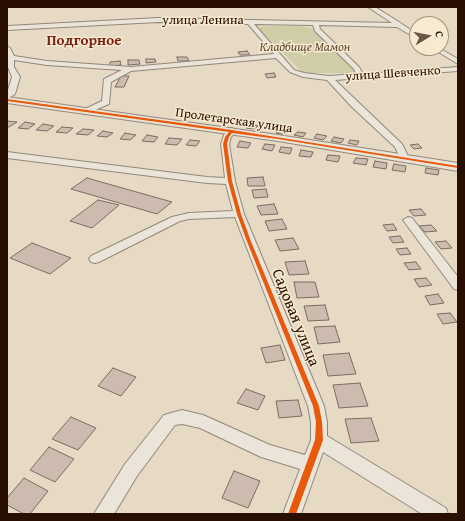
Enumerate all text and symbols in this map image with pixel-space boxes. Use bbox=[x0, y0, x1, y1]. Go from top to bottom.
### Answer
street label: улица Ленина bbox=[162, 13, 244, 29]
north arrow bbox=[409, 16, 449, 56]
text: С bbox=[431, 30, 448, 39]
district label: Подгорное bbox=[46, 32, 122, 50]
park label: Кладбище Мамон bbox=[260, 40, 350, 56]
street label: улица Шевченко bbox=[345, 63, 441, 85]
street label: Пролетарская улица bbox=[174, 105, 294, 137]
street label: Садовая улица bbox=[267, 266, 323, 370]

